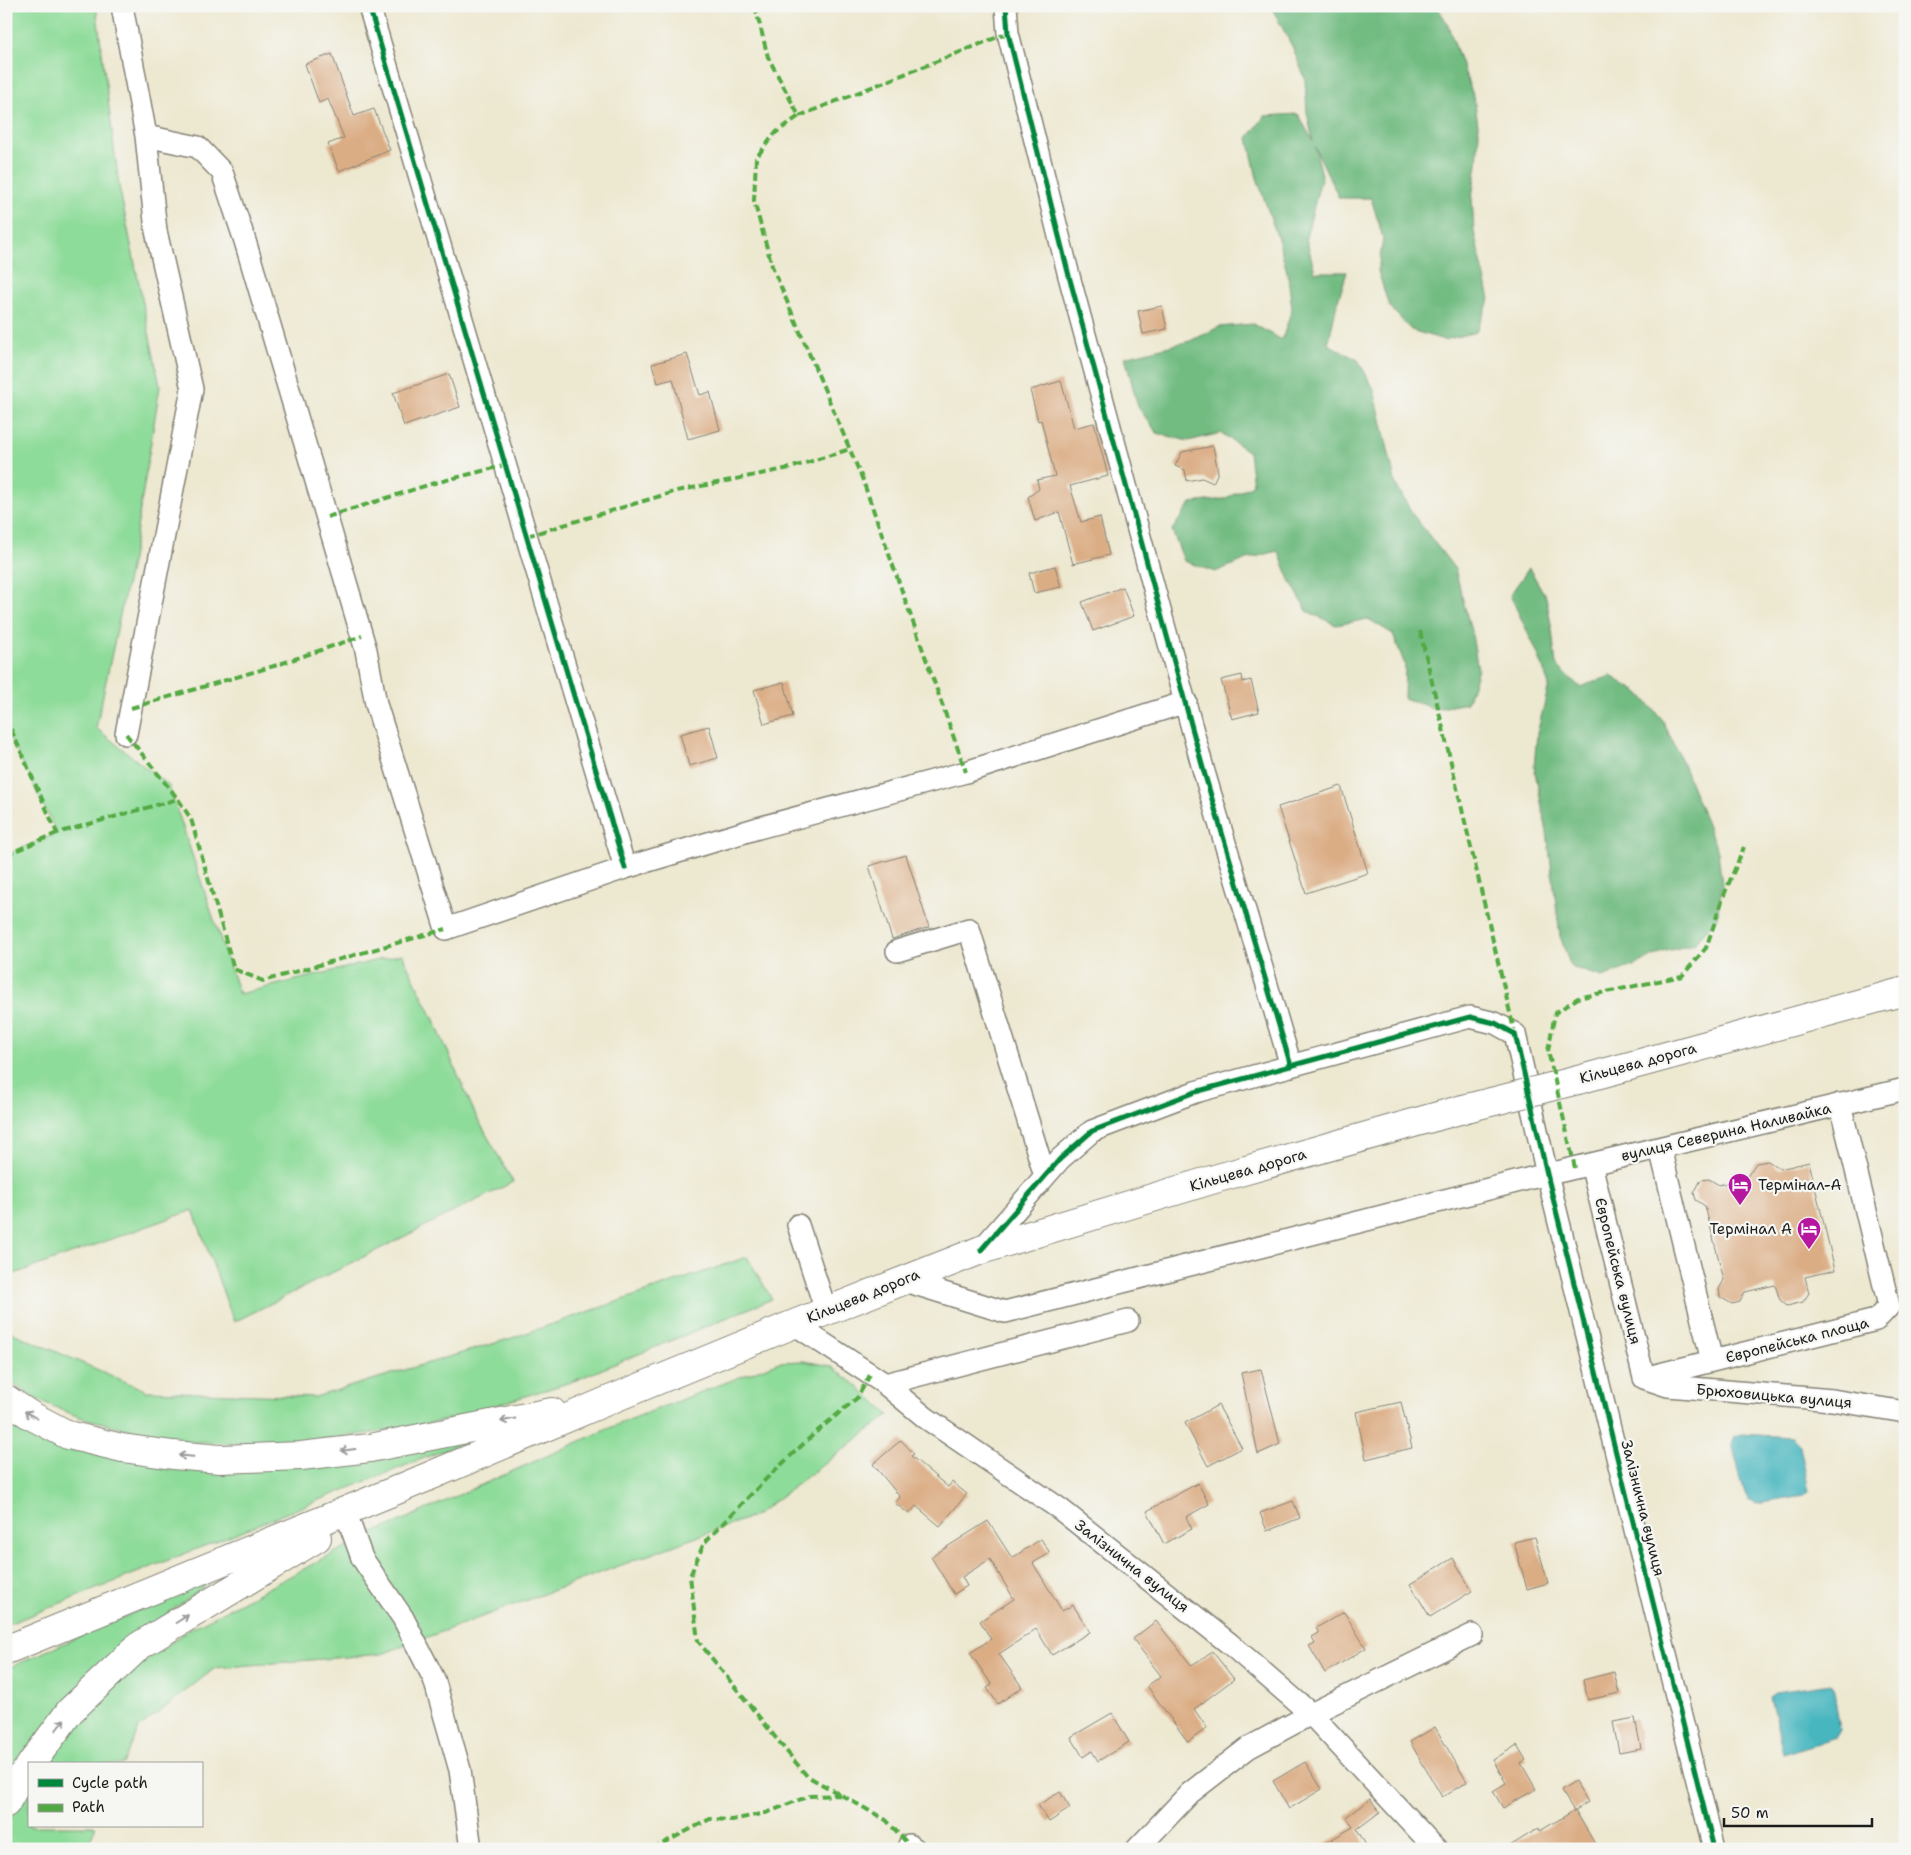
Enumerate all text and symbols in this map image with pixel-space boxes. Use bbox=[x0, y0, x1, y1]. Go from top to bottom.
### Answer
street label: Кільцева дорога bbox=[1577, 1038, 1699, 1088]
street label: вулиця Северина Наливайка bbox=[1619, 1098, 1834, 1166]
street label: Кільцева дорога bbox=[1187, 1144, 1309, 1196]
hotel icon: Термінал-А bbox=[1727, 1172, 1753, 1206]
place label: Термінал-А bbox=[1758, 1175, 1841, 1195]
street label: Європейська вулиця bbox=[1590, 1196, 1646, 1346]
hotel icon: Термінал А bbox=[1796, 1216, 1822, 1250]
place label: Термінал А bbox=[1709, 1219, 1792, 1239]
street label: Кільцева дорога bbox=[804, 1264, 923, 1328]
street label: Європейська площа bbox=[1723, 1312, 1871, 1367]
street label: Брюховицька вулиця bbox=[1695, 1379, 1853, 1413]
one-way arrow bbox=[24, 1410, 38, 1420]
one-way arrow bbox=[500, 1416, 516, 1426]
street label: Залізнична вулиця bbox=[1616, 1438, 1670, 1578]
one-way arrow bbox=[341, 1445, 357, 1455]
one-way arrow bbox=[179, 1452, 195, 1461]
street label: Залізнична вулиця bbox=[1071, 1515, 1193, 1617]
one-way arrow bbox=[175, 1614, 189, 1624]
one-way arrow bbox=[55, 1719, 66, 1732]
legend bbox=[28, 1762, 202, 1828]
text: Cycle path bbox=[72, 1773, 148, 1793]
scale bar bbox=[1724, 1795, 1871, 1827]
text: Path bbox=[72, 1797, 105, 1817]
text: 50 m bbox=[1731, 1803, 1769, 1823]

